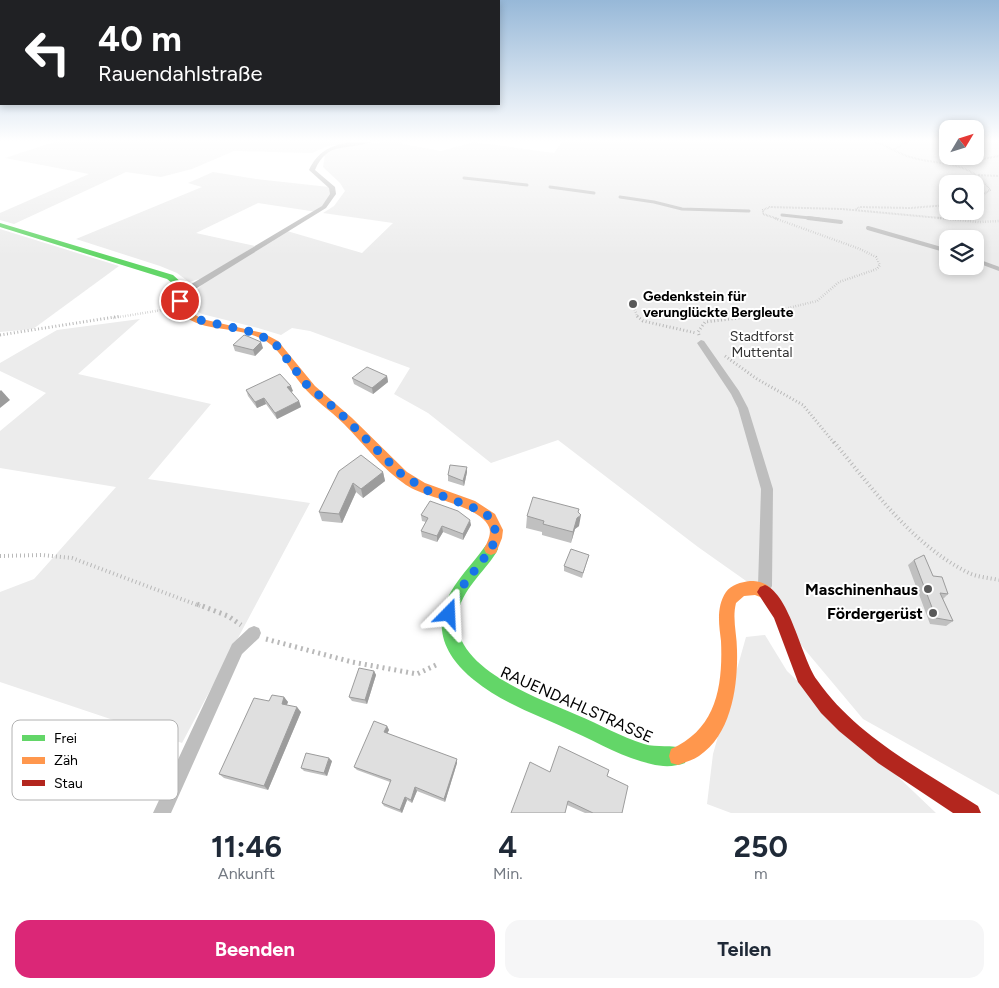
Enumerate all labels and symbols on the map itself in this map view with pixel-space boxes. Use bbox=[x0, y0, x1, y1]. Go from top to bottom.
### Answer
north arrow bbox=[939, 120, 984, 165]
pin bbox=[159, 280, 201, 322]
place label: Gedenkstein für verunglückte Bergleute bbox=[643, 288, 794, 321]
marker: Gedenkstein für verunglückte Bergleute bbox=[627, 298, 639, 310]
park label: Stadtforst Muttental bbox=[730, 328, 794, 361]
place label: Maschinenhaus bbox=[805, 580, 919, 599]
marker: Maschinenhaus bbox=[922, 583, 934, 595]
position arrow bbox=[422, 587, 474, 639]
place label: Fördergerüst bbox=[827, 604, 923, 623]
marker: Fördergerüst bbox=[927, 607, 939, 619]
street label: RAUENDAHLSTRASSE bbox=[498, 662, 656, 747]
legend bbox=[12, 720, 178, 800]
text: Frei bbox=[54, 730, 77, 747]
text: Zäh bbox=[54, 752, 78, 769]
text: Stau bbox=[54, 775, 83, 792]

